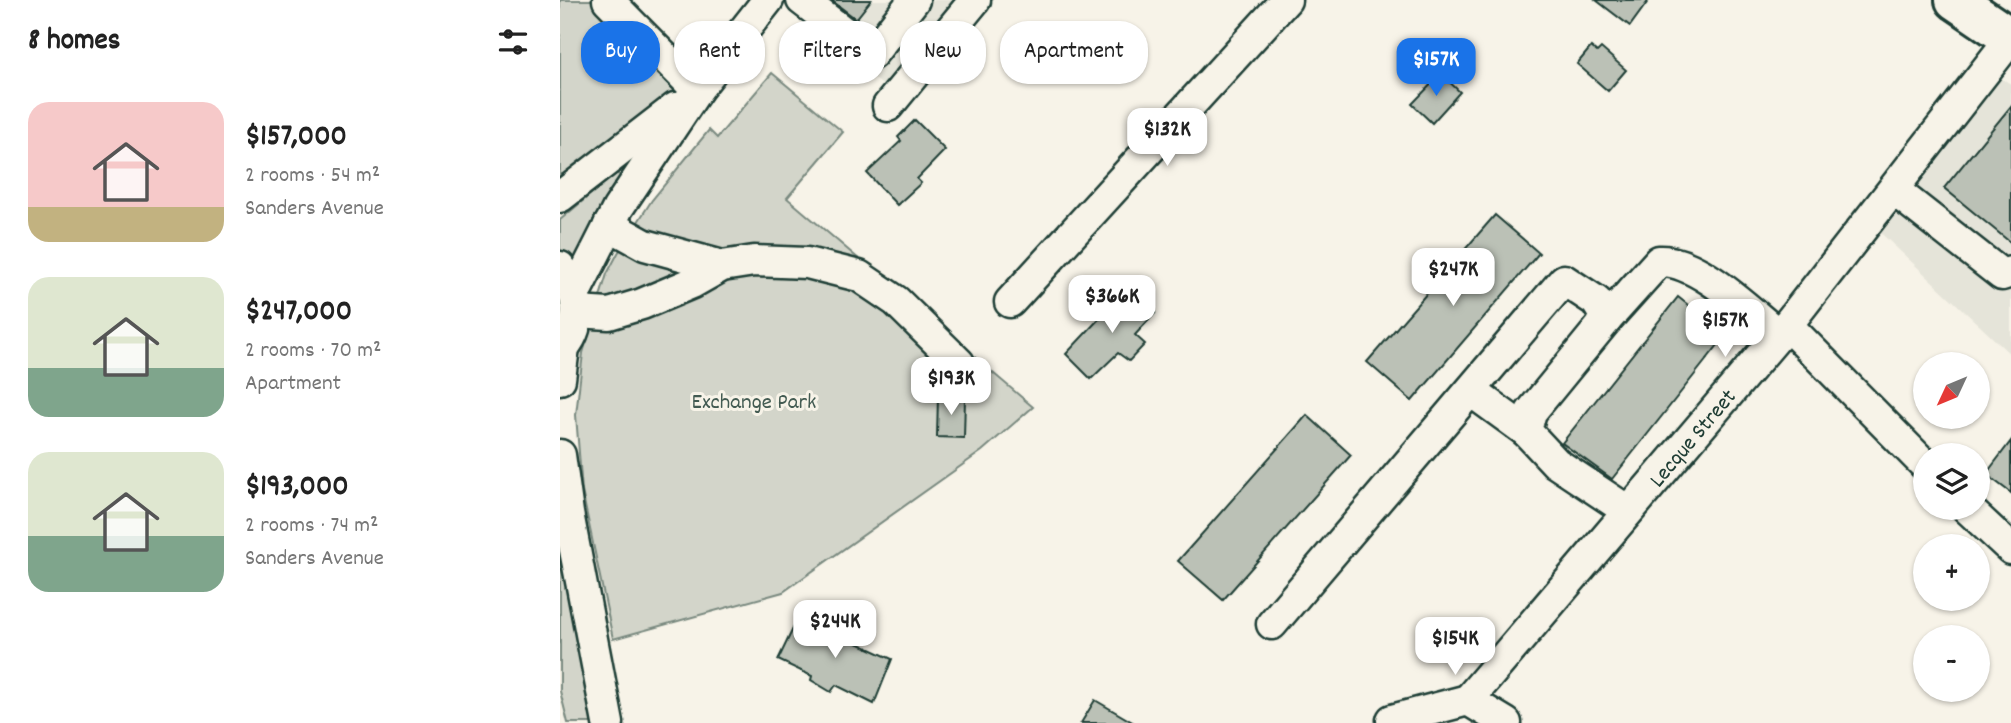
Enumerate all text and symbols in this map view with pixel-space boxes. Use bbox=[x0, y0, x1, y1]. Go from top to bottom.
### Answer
text: 8 homes bbox=[28, 21, 120, 64]
chip: Buy bbox=[581, 21, 660, 84]
chip: Rent bbox=[674, 21, 765, 84]
chip: Filters bbox=[779, 21, 886, 84]
chip: New bbox=[900, 21, 986, 84]
chip: Apartment bbox=[1000, 21, 1148, 84]
icon: filters bbox=[494, 23, 532, 61]
pin: $157K bbox=[1387, 38, 1485, 98]
text: $157K bbox=[1413, 44, 1459, 77]
pin: $132K bbox=[1118, 108, 1216, 168]
text: $132K bbox=[1143, 114, 1191, 147]
text: $157,000 bbox=[245, 117, 347, 160]
icon: home bbox=[84, 130, 168, 214]
text: 2 rooms · 54 m² bbox=[245, 160, 380, 193]
text: Sanders Avenue bbox=[245, 193, 384, 226]
pin: $247K bbox=[1404, 248, 1502, 308]
text: $247K bbox=[1428, 254, 1478, 287]
pin: $366K bbox=[1063, 276, 1161, 335]
text: $366K bbox=[1084, 281, 1140, 314]
text: $247,000 bbox=[245, 292, 352, 335]
pin: $157K bbox=[1676, 300, 1774, 359]
icon: home bbox=[84, 305, 168, 389]
text: $157K bbox=[1702, 305, 1748, 338]
text: 2 rooms · 70 m² bbox=[245, 335, 381, 368]
north arrow bbox=[1913, 352, 1990, 429]
map controls bbox=[1913, 352, 1990, 702]
pin: $193K bbox=[902, 358, 1000, 417]
text: $193K bbox=[927, 363, 975, 396]
text: Apartment bbox=[245, 368, 341, 401]
street label: Lecque Street bbox=[1643, 383, 1746, 496]
park label: Exchange Park bbox=[692, 387, 816, 420]
button: layers bbox=[1913, 443, 1990, 520]
text: $193,000 bbox=[245, 467, 349, 510]
icon: home bbox=[84, 480, 168, 564]
text: 2 rooms · 74 m² bbox=[245, 510, 378, 543]
button: + bbox=[1913, 534, 1990, 611]
text: Sanders Avenue bbox=[245, 543, 384, 576]
pin: $244K bbox=[786, 600, 884, 660]
text: $244K bbox=[809, 606, 861, 639]
pin: $154K bbox=[1406, 618, 1504, 677]
text: $154K bbox=[1431, 623, 1479, 656]
button: − bbox=[1913, 625, 1990, 702]

